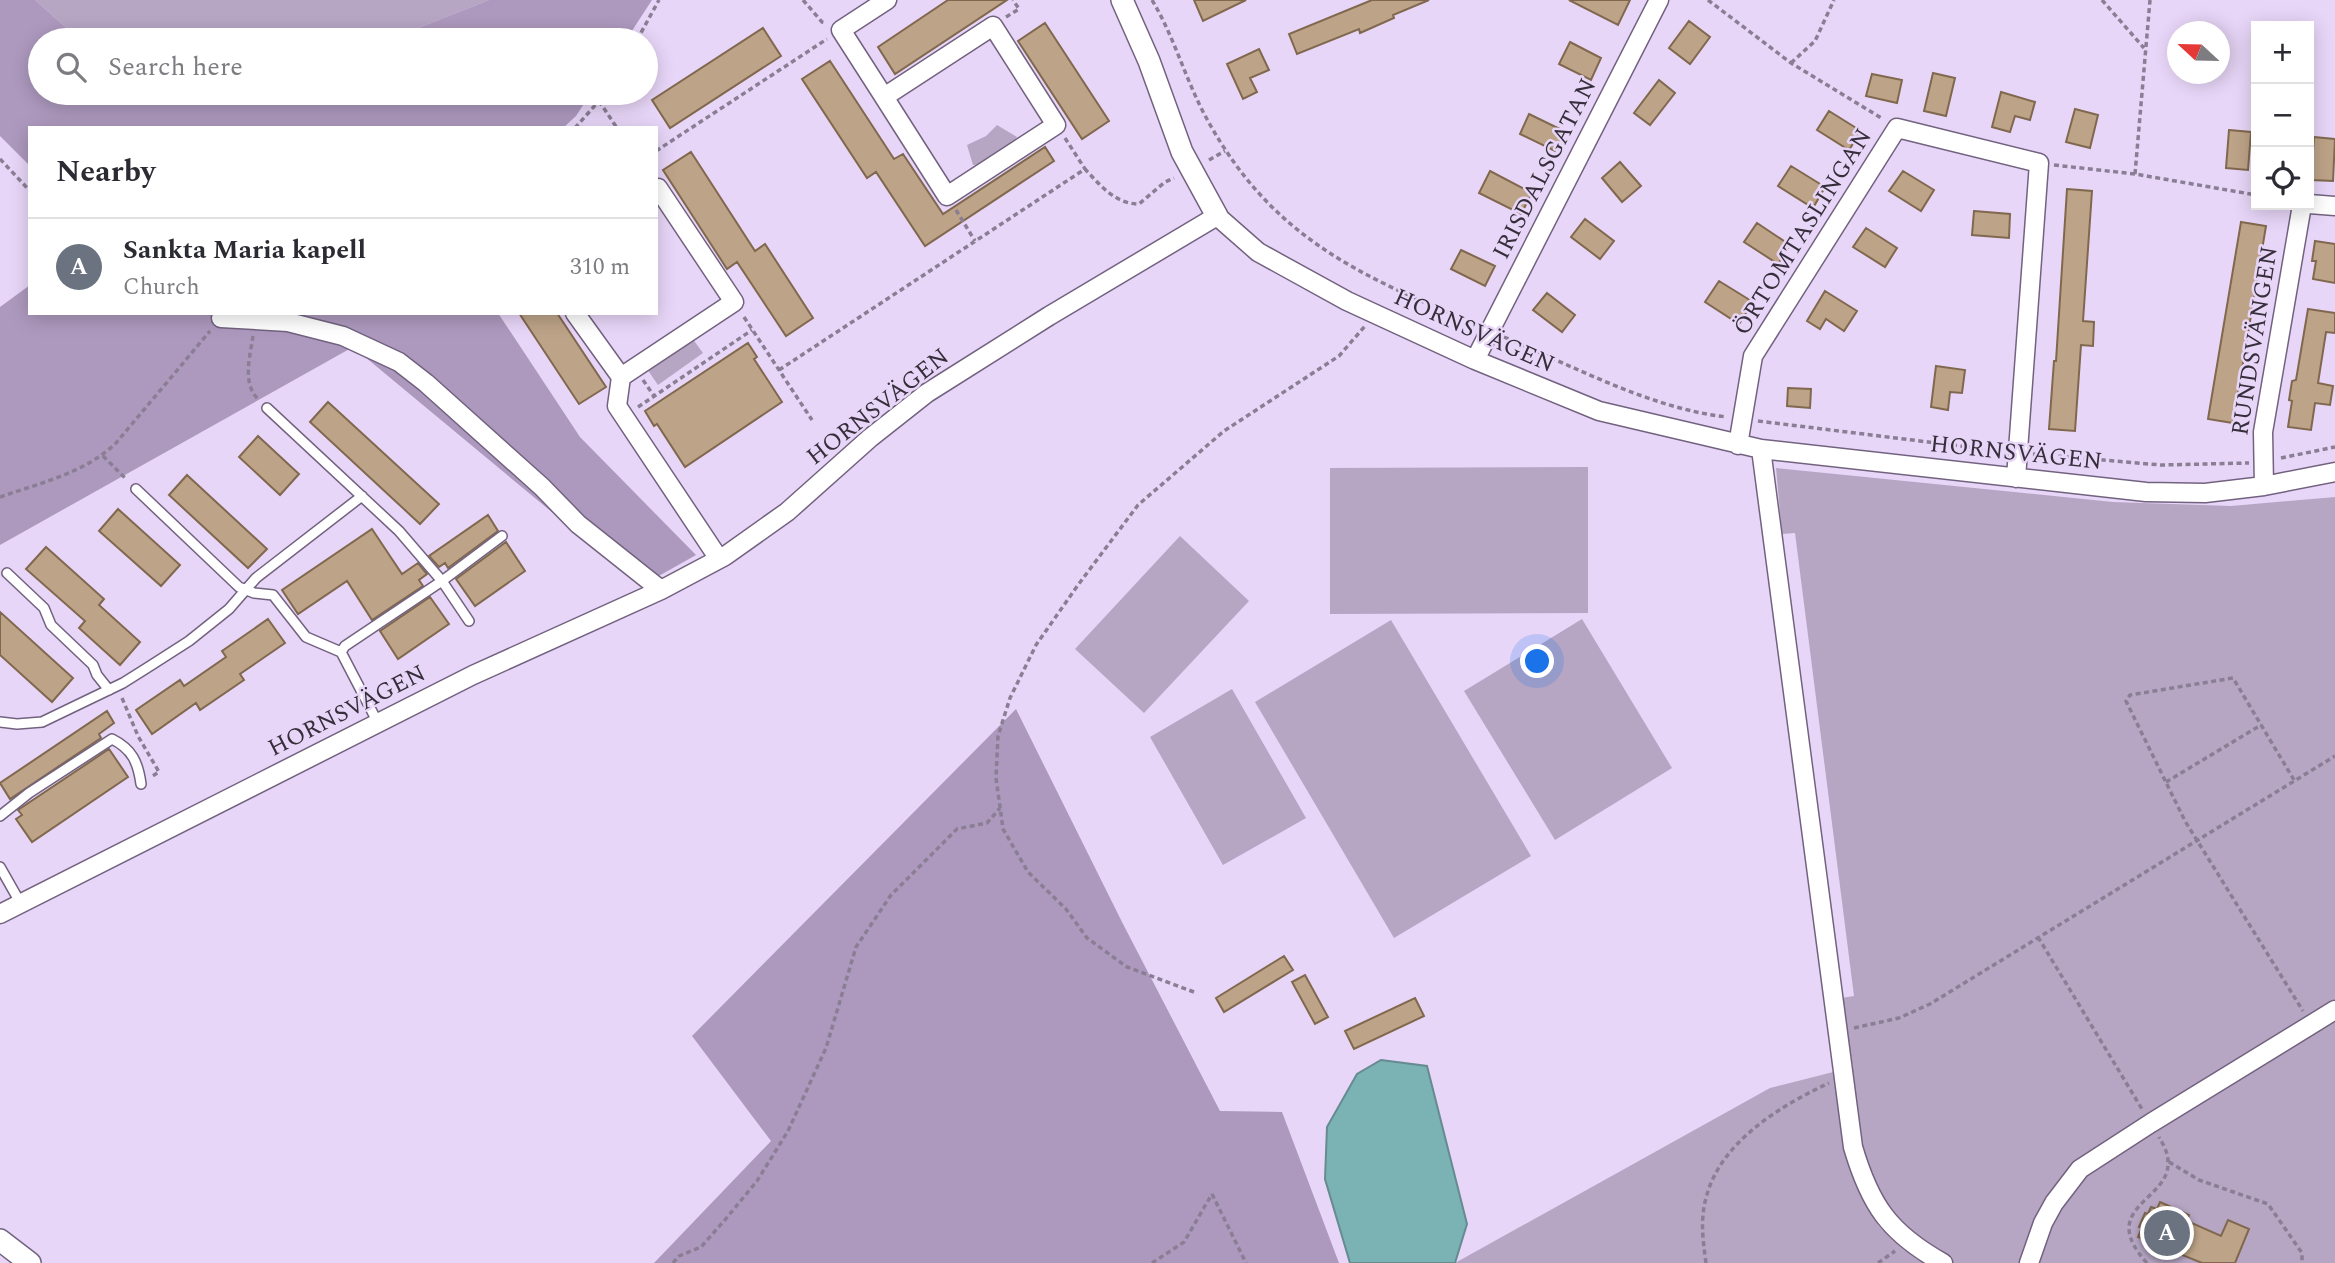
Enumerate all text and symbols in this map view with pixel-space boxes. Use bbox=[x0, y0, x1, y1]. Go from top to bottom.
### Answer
north arrow bbox=[2167, 21, 2230, 84]
map controls bbox=[2251, 21, 2314, 210]
button: + bbox=[2251, 21, 2314, 84]
search box bbox=[28, 28, 658, 105]
text: Search here bbox=[108, 47, 243, 87]
icon: search bbox=[52, 48, 90, 86]
street label: IRISDALSGATAN bbox=[1484, 72, 1606, 266]
button: − bbox=[2251, 84, 2314, 147]
street label: ÖRTOMTASLINGAN bbox=[1725, 121, 1881, 343]
button: locate bbox=[2251, 147, 2314, 210]
text: Nearby bbox=[56, 149, 155, 195]
text: Sankta Maria kapell bbox=[123, 230, 366, 270]
street label: RUNDSVÄNGEN bbox=[2222, 244, 2288, 438]
text: A bbox=[70, 250, 88, 285]
text: 310 m bbox=[570, 250, 630, 285]
text: Church bbox=[123, 270, 200, 305]
street label: HORNSVÄGEN bbox=[1388, 279, 1560, 383]
street label: HORNSVÄGEN bbox=[799, 340, 957, 474]
street label: HORNSVÄGEN bbox=[1928, 426, 2104, 480]
your location bbox=[1520, 644, 1554, 678]
street label: HORNSVÄGEN bbox=[262, 656, 432, 766]
pin: A bbox=[2144, 1207, 2190, 1259]

